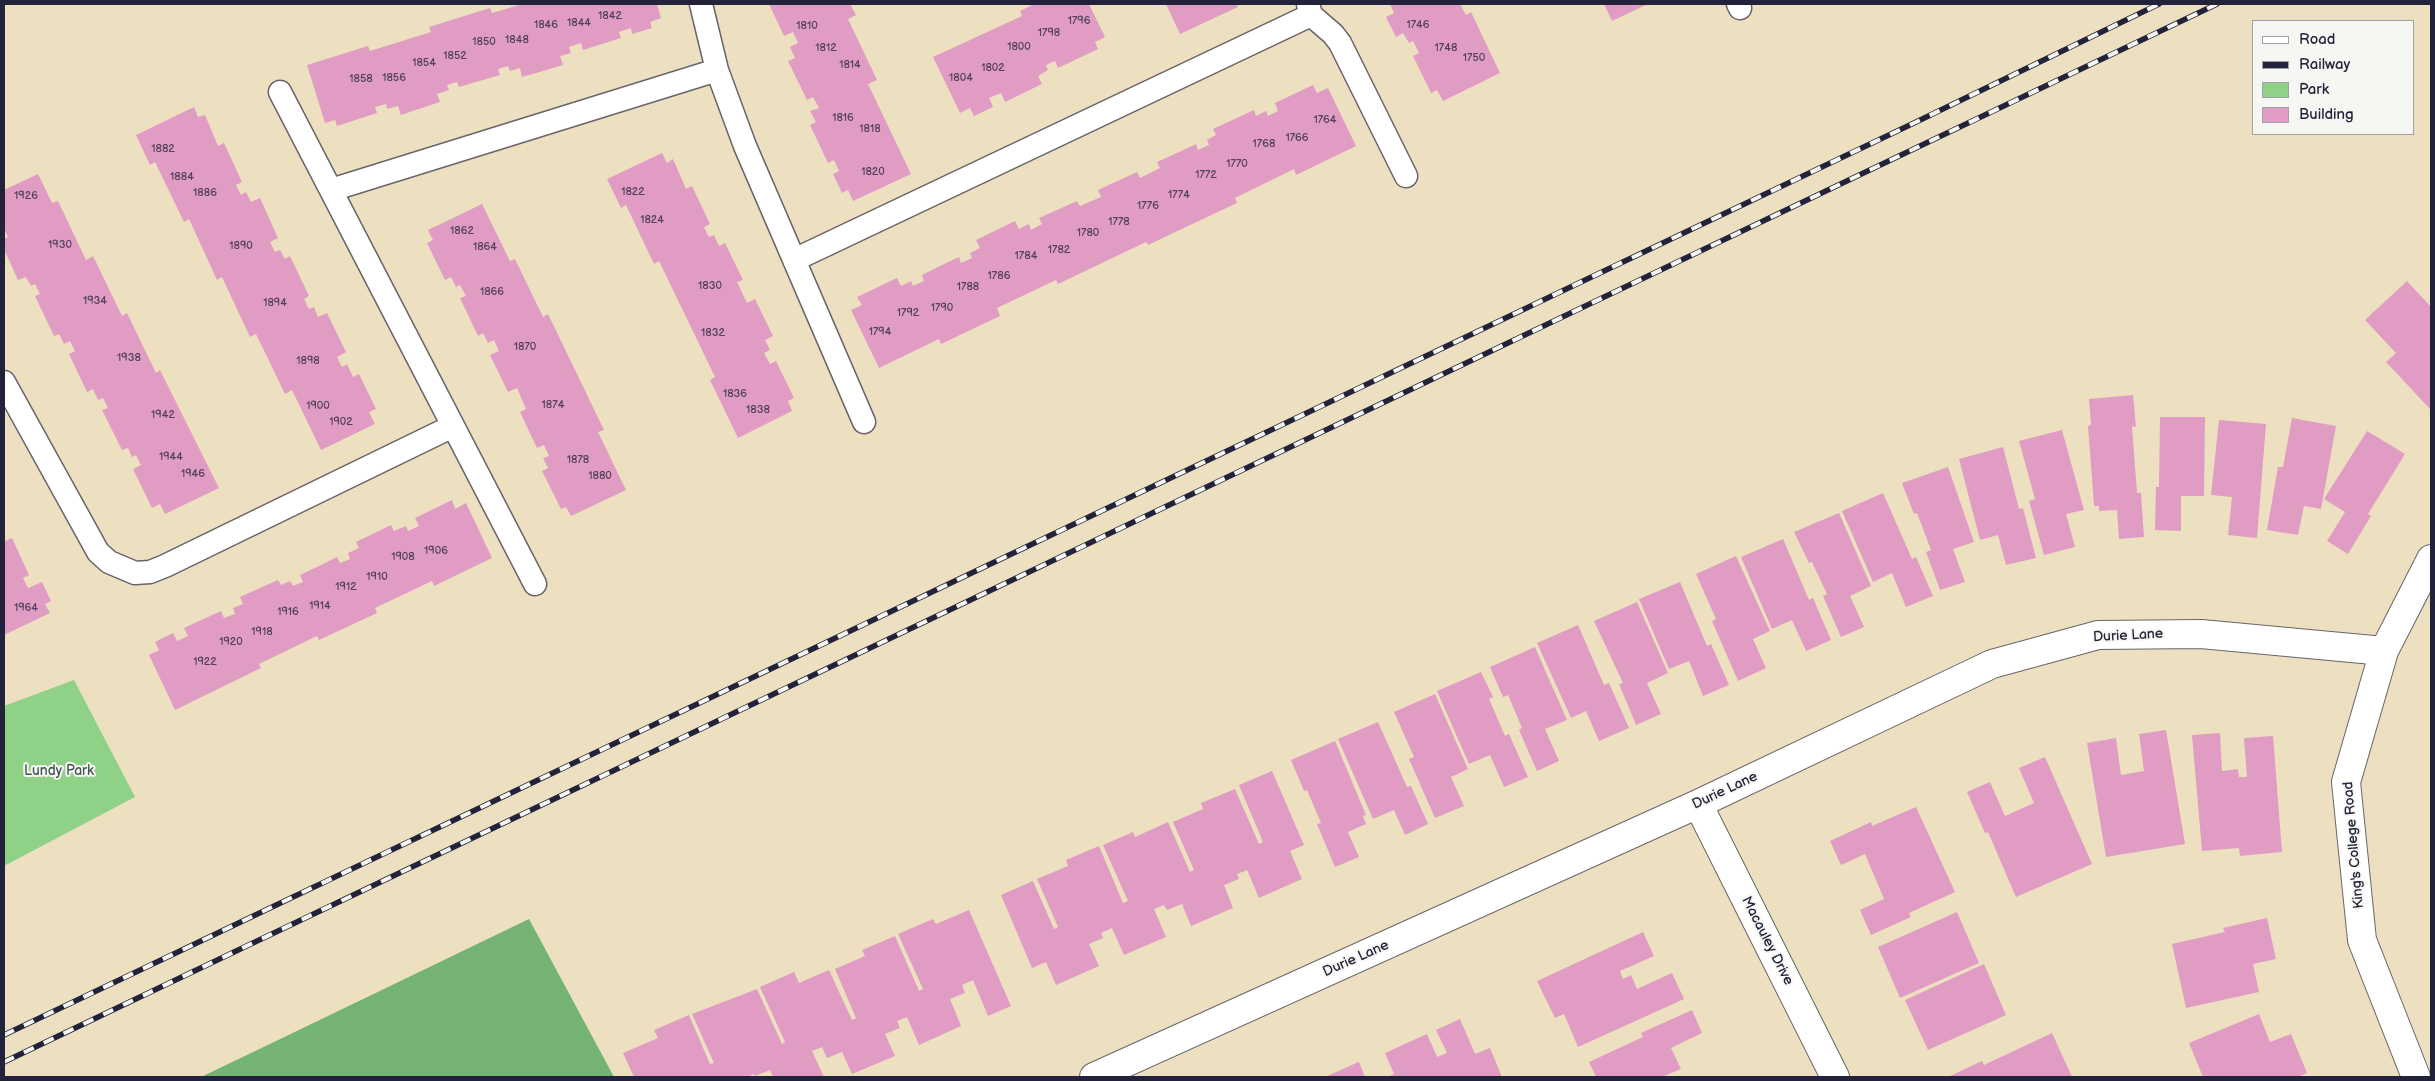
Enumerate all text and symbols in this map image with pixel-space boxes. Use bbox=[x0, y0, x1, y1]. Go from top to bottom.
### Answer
house number: 1842 bbox=[598, 9, 622, 23]
house number: 1796 bbox=[1068, 14, 1090, 28]
house number: 1844 bbox=[567, 16, 591, 30]
house number: 1846 bbox=[534, 18, 558, 32]
house number: 1746 bbox=[1406, 18, 1430, 32]
house number: 1810 bbox=[796, 19, 818, 33]
legend bbox=[2252, 20, 2415, 135]
house number: 1798 bbox=[1038, 26, 1060, 40]
text: Road bbox=[2299, 30, 2335, 49]
house number: 1848 bbox=[505, 33, 529, 47]
house number: 1850 bbox=[472, 35, 496, 49]
house number: 1800 bbox=[1007, 40, 1031, 54]
house number: 1812 bbox=[815, 41, 837, 55]
house number: 1748 bbox=[1435, 41, 1457, 55]
house number: 1852 bbox=[443, 49, 467, 63]
house number: 1750 bbox=[1463, 51, 1485, 65]
text: Railway bbox=[2299, 55, 2350, 74]
house number: 1854 bbox=[412, 56, 436, 70]
house number: 1814 bbox=[839, 58, 861, 72]
house number: 1802 bbox=[981, 61, 1005, 75]
house number: 1856 bbox=[382, 71, 406, 85]
house number: 1804 bbox=[949, 71, 973, 85]
house number: 1858 bbox=[349, 72, 373, 86]
text: Park bbox=[2299, 80, 2329, 99]
text: Building bbox=[2299, 105, 2354, 124]
house number: 1816 bbox=[832, 111, 854, 125]
house number: 1764 bbox=[1313, 113, 1337, 127]
house number: 1818 bbox=[859, 122, 881, 136]
house number: 1766 bbox=[1285, 131, 1309, 145]
house number: 1768 bbox=[1253, 137, 1275, 151]
house number: 1882 bbox=[151, 142, 175, 156]
house number: 1770 bbox=[1226, 157, 1248, 171]
house number: 1820 bbox=[861, 165, 885, 179]
house number: 1772 bbox=[1195, 168, 1217, 182]
house number: 1884 bbox=[170, 170, 194, 184]
house number: 1822 bbox=[621, 185, 645, 199]
house number: 1886 bbox=[193, 186, 217, 200]
house number: 1774 bbox=[1168, 188, 1190, 202]
house number: 1926 bbox=[14, 189, 38, 203]
house number: 1776 bbox=[1137, 199, 1159, 213]
house number: 1824 bbox=[640, 213, 664, 227]
house number: 1778 bbox=[1108, 215, 1130, 229]
house number: 1862 bbox=[450, 224, 474, 238]
house number: 1780 bbox=[1077, 226, 1099, 240]
house number: 1930 bbox=[48, 238, 72, 252]
house number: 1890 bbox=[229, 239, 253, 253]
house number: 1864 bbox=[473, 240, 497, 254]
house number: 1782 bbox=[1048, 243, 1070, 257]
house number: 1784 bbox=[1015, 249, 1037, 263]
house number: 1786 bbox=[988, 269, 1010, 283]
house number: 1830 bbox=[698, 279, 722, 293]
house number: 1788 bbox=[957, 280, 979, 294]
house number: 1866 bbox=[480, 285, 504, 299]
house number: 1934 bbox=[83, 294, 107, 308]
house number: 1894 bbox=[263, 296, 287, 310]
house number: 1790 bbox=[931, 301, 953, 315]
house number: 1792 bbox=[897, 306, 919, 320]
house number: 1794 bbox=[869, 325, 891, 339]
house number: 1832 bbox=[701, 326, 725, 340]
house number: 1870 bbox=[514, 340, 536, 354]
house number: 1938 bbox=[117, 351, 141, 365]
house number: 1898 bbox=[296, 354, 320, 368]
house number: 1836 bbox=[723, 387, 747, 401]
house number: 1874 bbox=[542, 398, 564, 412]
house number: 1900 bbox=[306, 399, 330, 413]
house number: 1838 bbox=[746, 403, 770, 417]
house number: 1942 bbox=[151, 408, 175, 422]
house number: 1902 bbox=[329, 415, 353, 429]
house number: 1944 bbox=[159, 450, 183, 464]
house number: 1878 bbox=[567, 453, 589, 467]
house number: 1946 bbox=[181, 467, 205, 481]
house number: 1880 bbox=[588, 469, 612, 483]
house number: 1906 bbox=[424, 544, 448, 558]
house number: 1908 bbox=[391, 550, 415, 564]
house number: 1910 bbox=[366, 570, 388, 584]
house number: 1912 bbox=[335, 580, 357, 594]
house number: 1914 bbox=[309, 599, 331, 613]
house number: 1964 bbox=[14, 601, 38, 615]
house number: 1916 bbox=[277, 605, 299, 619]
house number: 1918 bbox=[251, 625, 273, 639]
street label: Durie Lane bbox=[2093, 626, 2163, 646]
house number: 1920 bbox=[219, 635, 243, 649]
house number: 1922 bbox=[193, 655, 217, 669]
park label: Lundy Park bbox=[24, 763, 94, 779]
street label: Durie Lane bbox=[1690, 769, 1760, 813]
street label: King's College Road bbox=[2340, 781, 2368, 909]
street label: Macauley Drive bbox=[1737, 894, 1797, 988]
street label: Durie Lane bbox=[1321, 937, 1391, 981]

